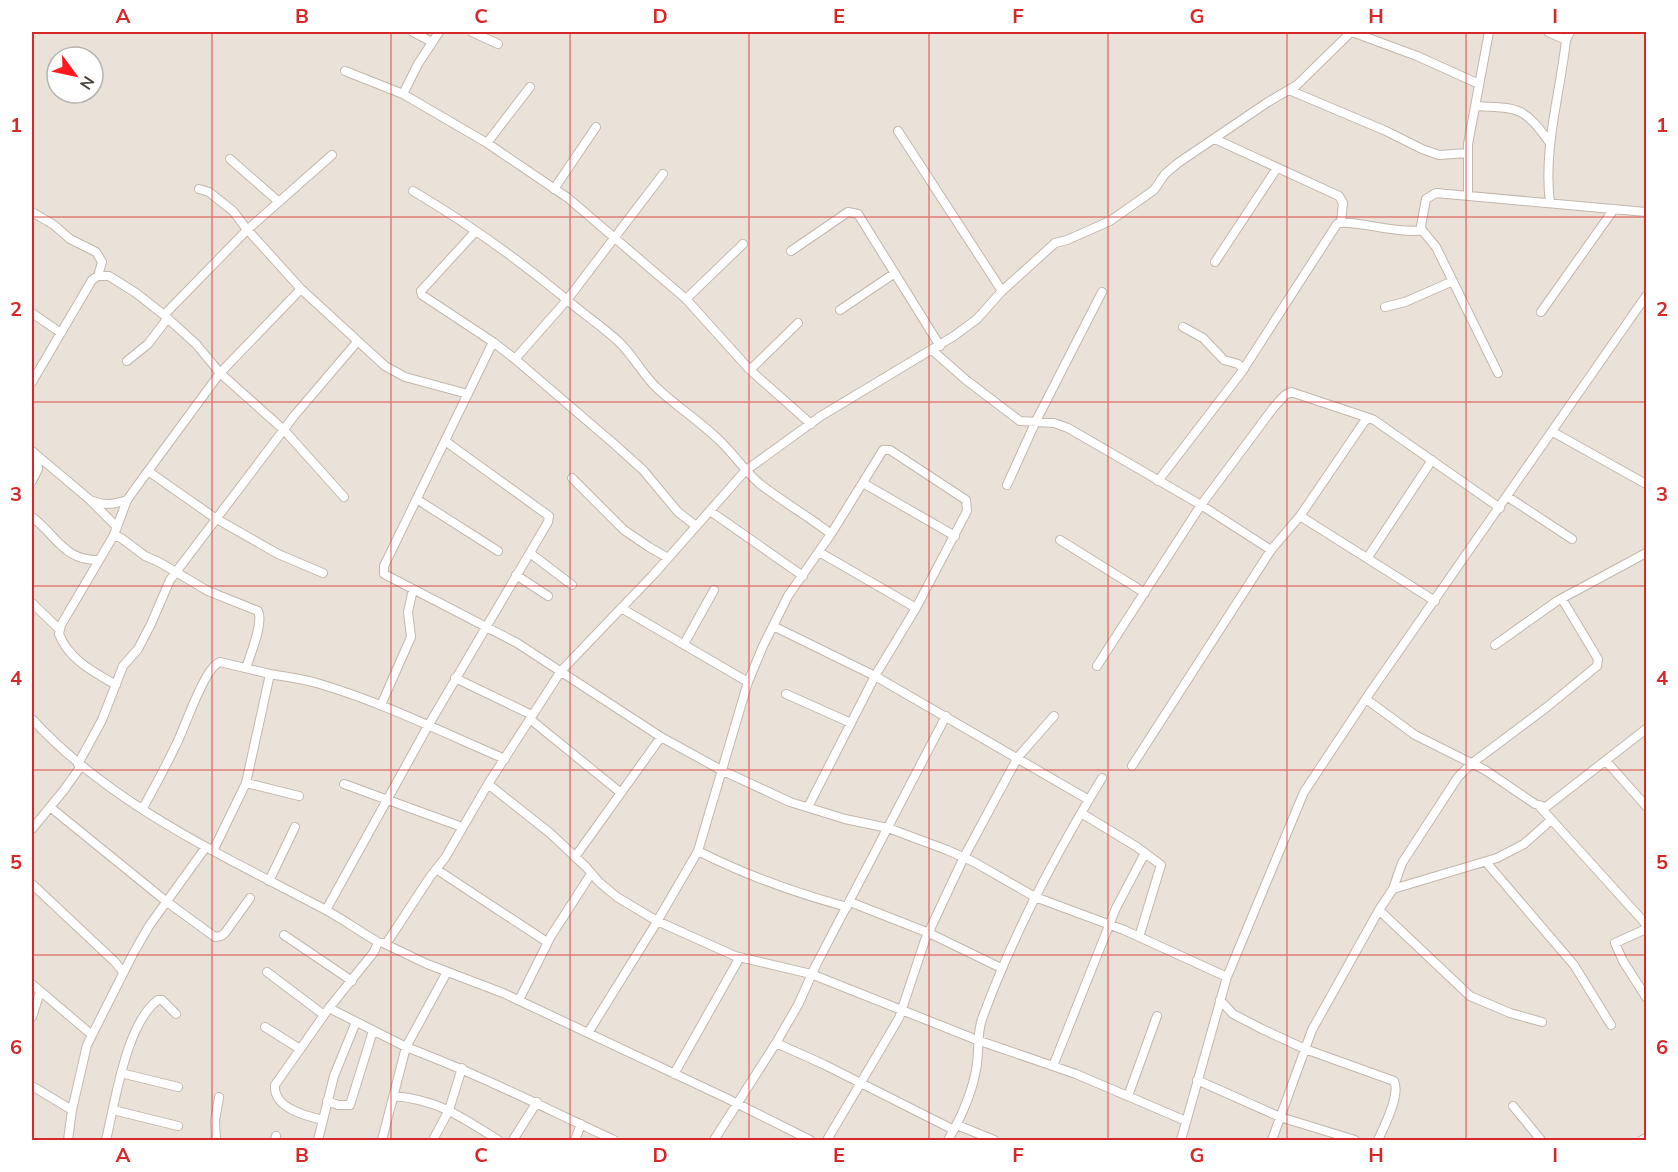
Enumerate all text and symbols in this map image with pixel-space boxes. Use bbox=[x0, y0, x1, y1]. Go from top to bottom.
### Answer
text: A bbox=[116, 3, 131, 28]
text: B bbox=[295, 3, 309, 28]
text: C bbox=[474, 3, 488, 28]
text: D bbox=[652, 3, 668, 28]
text: E bbox=[833, 3, 845, 28]
text: F bbox=[1012, 3, 1024, 28]
text: G bbox=[1190, 3, 1204, 28]
text: H bbox=[1368, 3, 1384, 28]
text: I bbox=[1552, 3, 1558, 28]
north arrow bbox=[45, 45, 105, 105]
text: N bbox=[76, 73, 99, 94]
text: 1 bbox=[10, 112, 22, 137]
text: 1 bbox=[1656, 112, 1668, 137]
text: 2 bbox=[10, 296, 22, 321]
text: 2 bbox=[1656, 296, 1668, 321]
text: 3 bbox=[10, 481, 22, 506]
text: 3 bbox=[1656, 481, 1668, 506]
text: 4 bbox=[10, 665, 22, 690]
text: 4 bbox=[1656, 665, 1668, 690]
text: 5 bbox=[10, 849, 22, 874]
text: 5 bbox=[1656, 849, 1668, 874]
text: 6 bbox=[10, 1034, 22, 1059]
text: 6 bbox=[1656, 1034, 1668, 1059]
text: A bbox=[116, 1142, 131, 1167]
text: B bbox=[295, 1142, 309, 1167]
text: C bbox=[474, 1142, 488, 1167]
text: D bbox=[652, 1142, 668, 1167]
text: E bbox=[833, 1142, 845, 1167]
text: F bbox=[1012, 1142, 1024, 1167]
text: G bbox=[1190, 1142, 1204, 1167]
text: H bbox=[1368, 1142, 1384, 1167]
text: I bbox=[1552, 1142, 1558, 1167]

